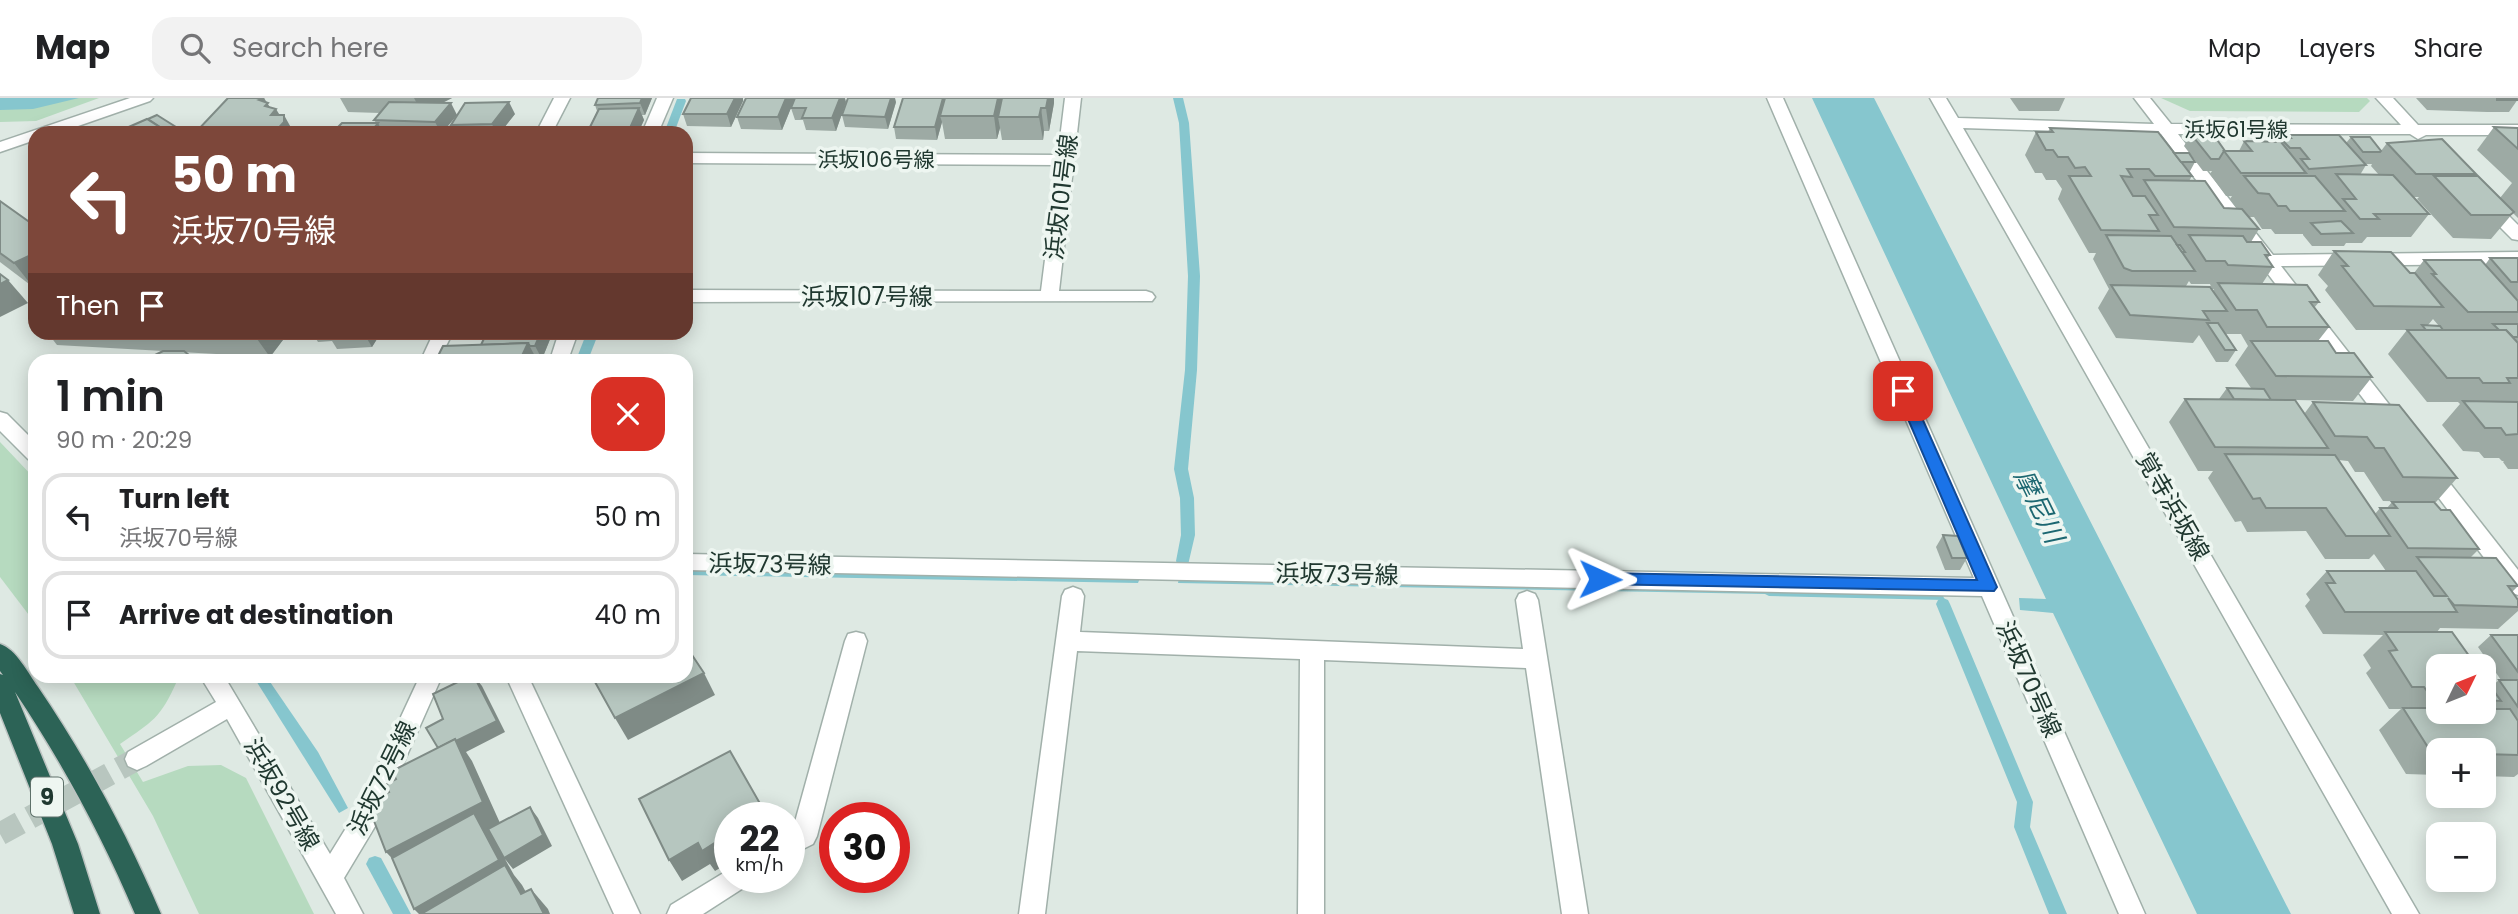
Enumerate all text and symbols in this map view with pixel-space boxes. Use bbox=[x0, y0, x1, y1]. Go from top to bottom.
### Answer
search box bbox=[152, 17, 642, 80]
text: Map bbox=[35, 24, 110, 71]
icon: search bbox=[176, 29, 214, 67]
text: Search here bbox=[232, 30, 389, 66]
text: Map bbox=[2208, 32, 2261, 65]
text: Layers bbox=[2299, 32, 2375, 65]
text: Share bbox=[2413, 32, 2483, 65]
street label: 浜坂61号線 bbox=[2184, 115, 2288, 144]
street label: 浜坂101号線 bbox=[1037, 132, 1085, 262]
text: 50 m bbox=[171, 141, 297, 209]
street label: 浜坂106号線 bbox=[817, 145, 935, 174]
icon: left bbox=[56, 154, 147, 245]
text: 浜坂70号線 bbox=[171, 208, 337, 253]
street label: 浜坂107号線 bbox=[801, 280, 933, 313]
icon: arrive bbox=[133, 287, 171, 325]
text: Then bbox=[56, 288, 119, 324]
pin bbox=[1873, 361, 1933, 421]
text: 1 min bbox=[56, 367, 165, 426]
icon: arrive bbox=[1884, 372, 1922, 410]
button: close bbox=[591, 377, 665, 451]
text: 90 m · 20:29 bbox=[56, 424, 192, 456]
street label: 覚寺浜坂線 bbox=[2129, 446, 2217, 566]
water label: 摩尼川 bbox=[2006, 463, 2074, 552]
text: Turn left bbox=[119, 481, 230, 517]
icon: left bbox=[60, 498, 98, 536]
text: 50 m bbox=[595, 499, 661, 535]
text: 浜坂70号線 bbox=[119, 522, 238, 554]
position arrow bbox=[1563, 542, 1637, 616]
street label: 浜坂73号線 bbox=[708, 546, 832, 582]
street label: 浜坂73号線 bbox=[1275, 556, 1399, 592]
icon: arrive bbox=[60, 596, 98, 634]
text: Arrive at destination bbox=[119, 597, 394, 633]
text: 40 m bbox=[595, 597, 661, 633]
street label: 浜坂70号線 bbox=[1989, 616, 2069, 742]
north arrow bbox=[2426, 654, 2496, 724]
map controls bbox=[2426, 654, 2496, 892]
street label: 浜坂72号線 bbox=[340, 716, 424, 840]
street label: 浜坂92号線 bbox=[236, 732, 328, 856]
button: + bbox=[2426, 738, 2496, 808]
road number: 9 bbox=[31, 778, 63, 817]
speed limit sign: 30 bbox=[819, 802, 910, 893]
text: 22 bbox=[740, 814, 779, 863]
button: − bbox=[2426, 822, 2496, 892]
text: km/h bbox=[736, 852, 783, 877]

